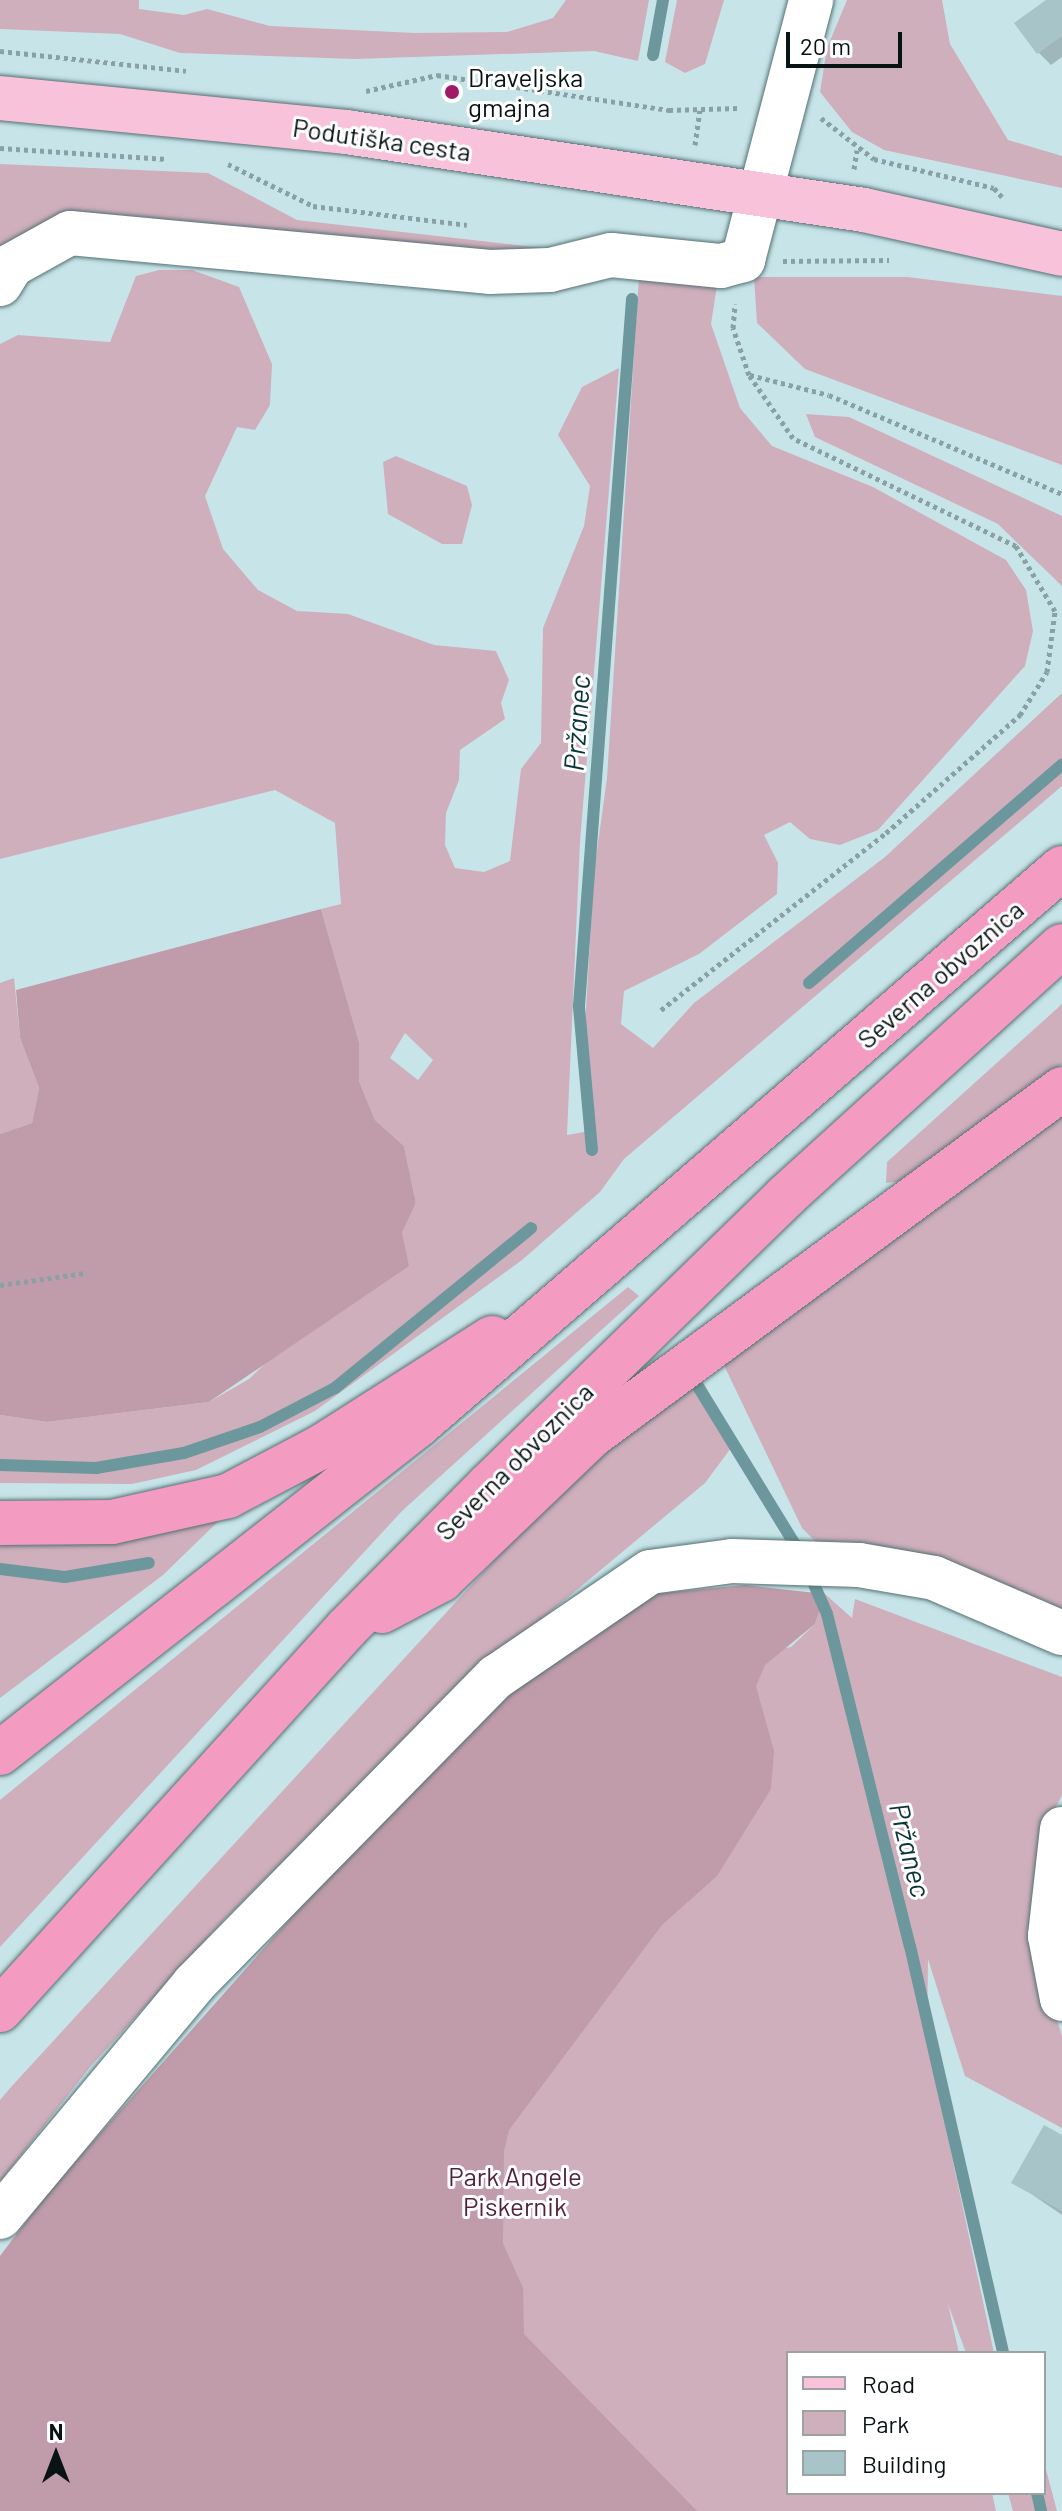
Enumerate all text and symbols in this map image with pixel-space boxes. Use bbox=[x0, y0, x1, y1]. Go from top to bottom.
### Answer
scale bar bbox=[790, 16, 906, 66]
text: 20 m bbox=[800, 31, 851, 60]
place label: Draveljska gmajna bbox=[468, 61, 583, 122]
marker: Draveljska gmajna bbox=[443, 83, 461, 101]
street label: Podutiška cesta bbox=[291, 111, 473, 167]
water label: Pržanec bbox=[556, 674, 596, 772]
street label: Severna obvoznica bbox=[851, 893, 1029, 1055]
street label: Severna obvoznica bbox=[429, 1376, 599, 1546]
water label: Pržanec bbox=[883, 1799, 939, 1901]
park label: Park Angele Piskernik bbox=[448, 2160, 582, 2222]
legend bbox=[786, 2351, 1046, 2495]
text: Road bbox=[862, 2369, 915, 2398]
text: Park bbox=[862, 2409, 909, 2438]
north arrow bbox=[16, 2415, 96, 2495]
text: N bbox=[49, 2418, 63, 2444]
text: Building bbox=[862, 2449, 946, 2478]

